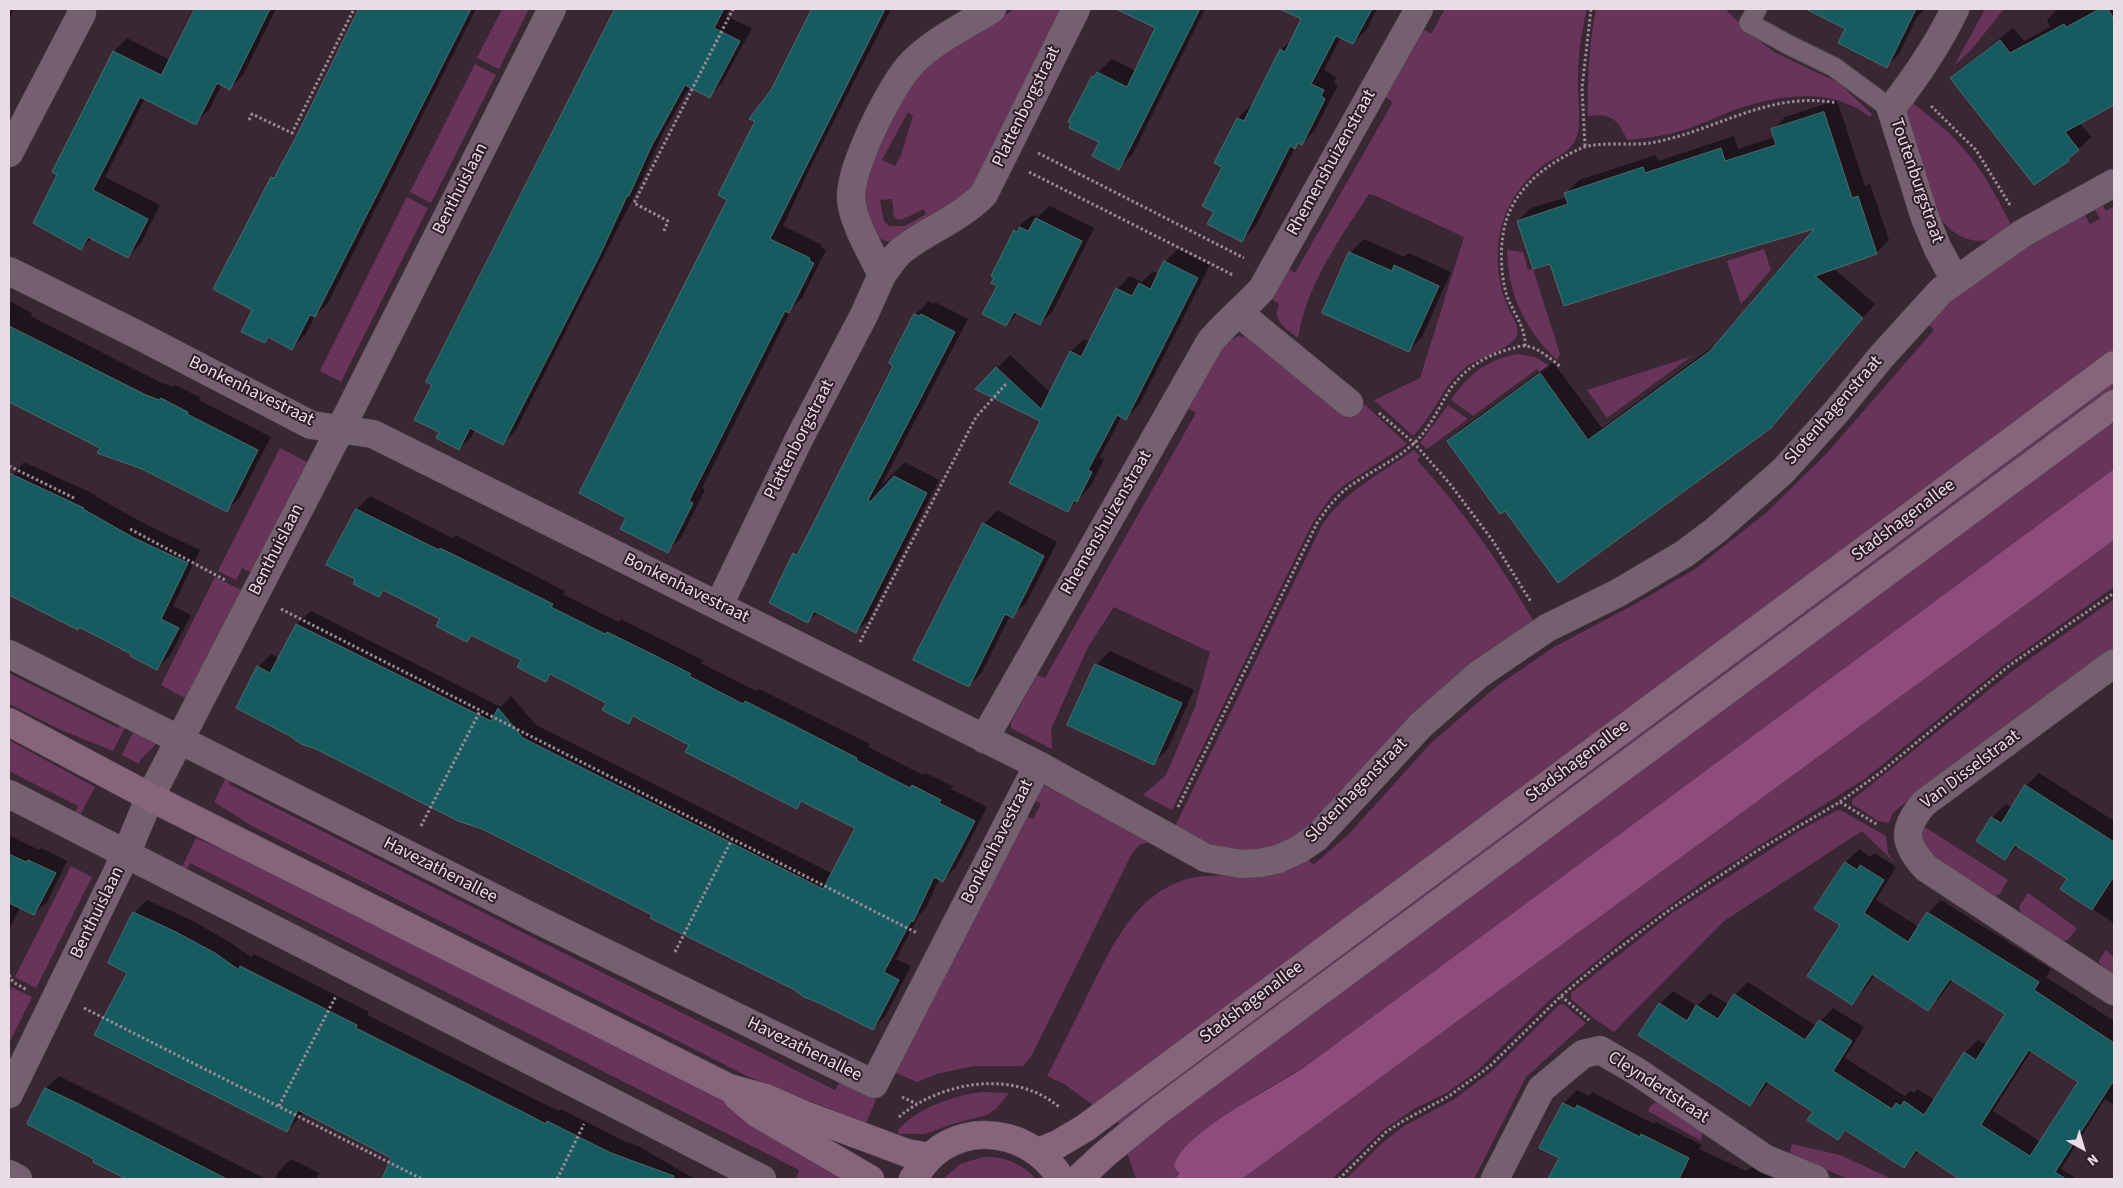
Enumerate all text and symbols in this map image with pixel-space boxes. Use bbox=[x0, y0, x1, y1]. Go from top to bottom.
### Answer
street label: Plattenborgstraat bbox=[988, 43, 1066, 171]
street label: Rhemenshuizenstraat bbox=[1283, 86, 1381, 240]
street label: Toutenburgstraat bbox=[1885, 116, 1947, 246]
street label: Benthuislaan bbox=[429, 140, 493, 238]
street label: Bonkenhavestraat bbox=[185, 352, 317, 432]
street label: Slotenhagenstraat bbox=[1781, 352, 1887, 470]
street label: Plattenborgstraat bbox=[760, 376, 840, 504]
street label: Rhemenshuizenstraat bbox=[1057, 447, 1157, 599]
street label: Stadshagenallee bbox=[1848, 475, 1960, 567]
street label: Benthuislaan bbox=[245, 501, 309, 599]
street label: Bonkenhavestraat bbox=[620, 549, 752, 629]
street label: Stadshagenallee bbox=[1522, 716, 1634, 808]
street label: Van Disselstraat bbox=[1917, 726, 2025, 814]
street label: Slotenhagenstraat bbox=[1301, 734, 1413, 848]
street label: Bonkenhavestraat bbox=[957, 776, 1039, 908]
street label: Havezathenallee bbox=[379, 833, 501, 909]
street label: Benthuislaan bbox=[66, 864, 130, 962]
street label: Stadshagenallee bbox=[1196, 957, 1308, 1049]
street label: Havezathenallee bbox=[743, 1013, 865, 1087]
street label: Cleyndertstraat bbox=[1603, 1047, 1713, 1129]
north arrow bbox=[2058, 1123, 2108, 1173]
text: N bbox=[2083, 1149, 2102, 1170]

